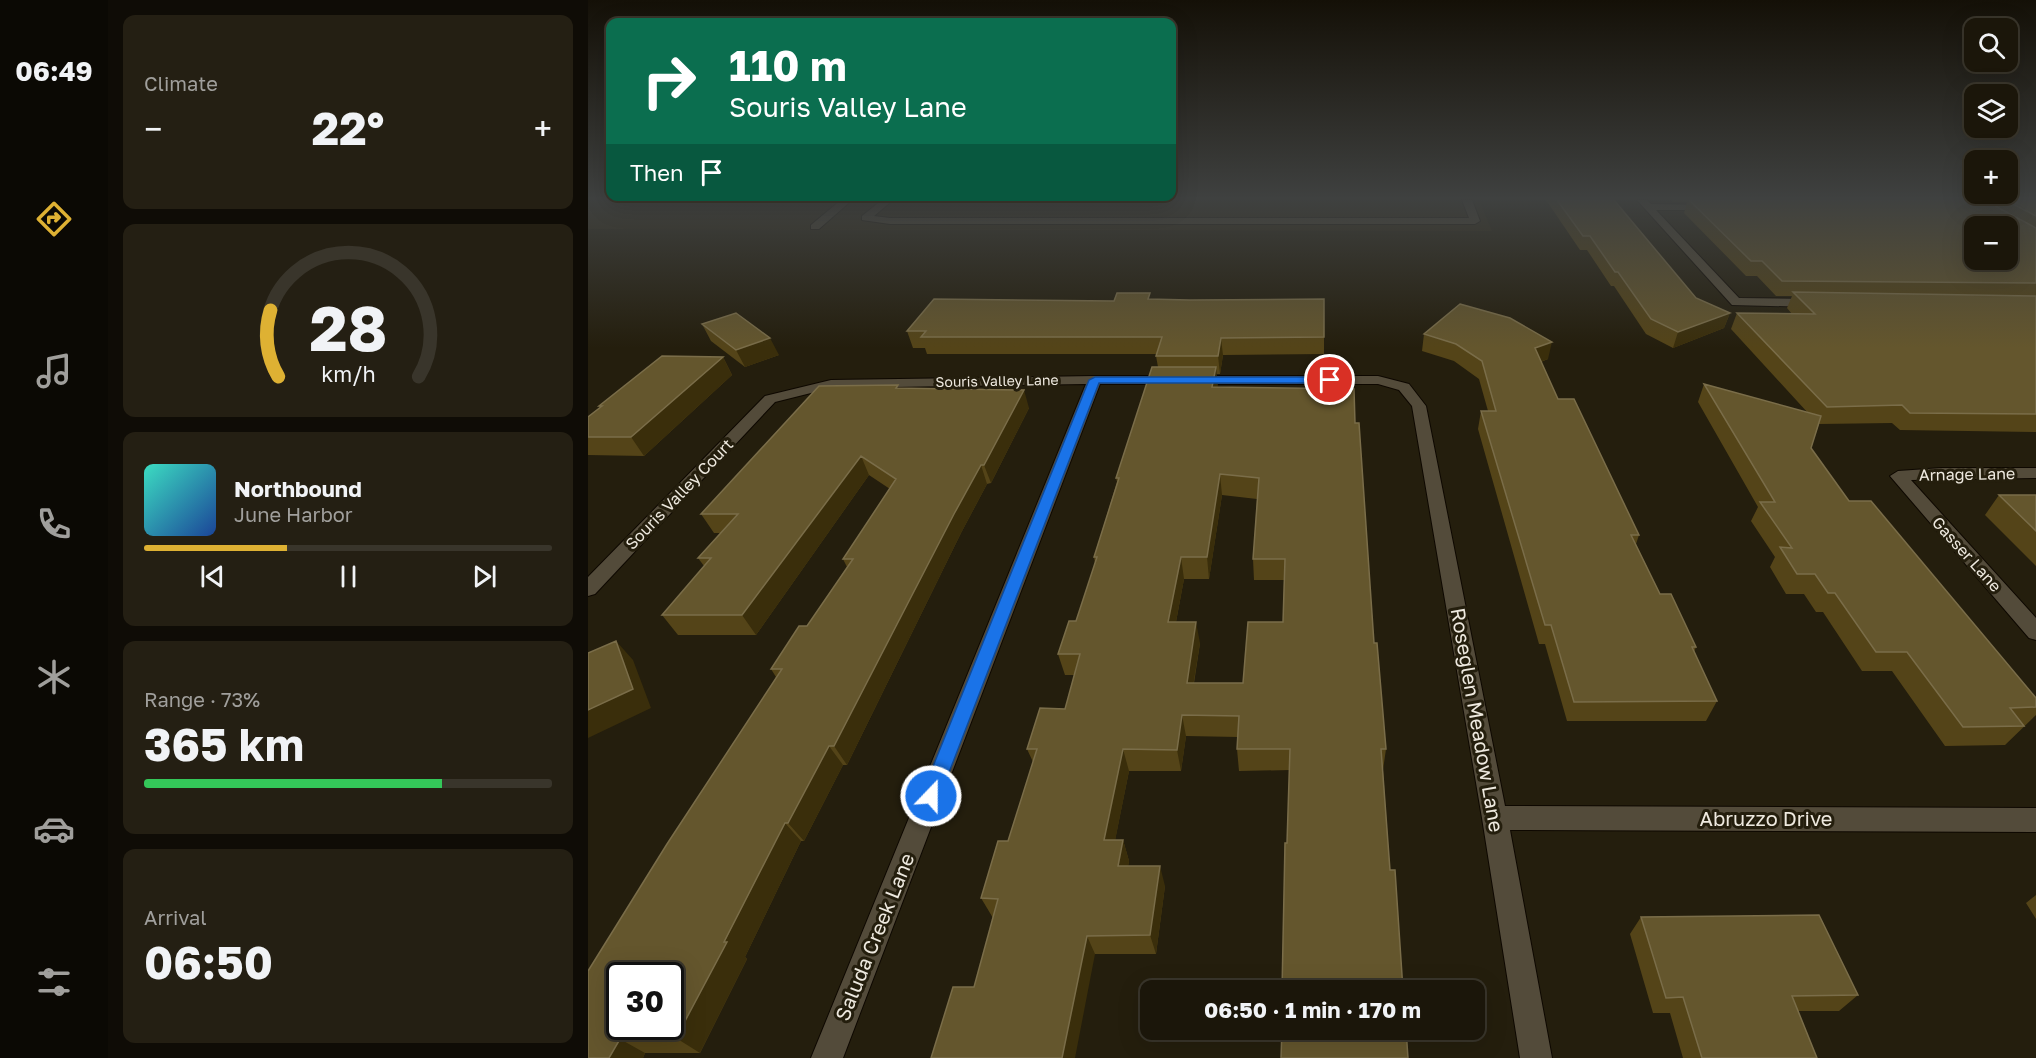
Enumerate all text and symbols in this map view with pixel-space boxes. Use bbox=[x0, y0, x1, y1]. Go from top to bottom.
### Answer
map controls bbox=[1964, 18, 2018, 270]
button: search bbox=[1964, 18, 2018, 72]
text: 110 m bbox=[729, 40, 847, 90]
icon: right bbox=[630, 42, 708, 120]
text: 06:49 bbox=[15, 55, 93, 87]
text: Climate bbox=[144, 71, 218, 95]
button: layers bbox=[1964, 84, 2018, 138]
text: Souris Valley Lane bbox=[729, 91, 967, 123]
text: 22° bbox=[312, 101, 384, 155]
text: − bbox=[144, 109, 162, 148]
text: + bbox=[534, 109, 552, 148]
button: + bbox=[1964, 150, 2018, 204]
icon: arrive bbox=[695, 156, 728, 189]
text: Then bbox=[630, 159, 683, 186]
icon: directions bbox=[33, 198, 75, 240]
button: − bbox=[1964, 216, 2018, 270]
text: 28 bbox=[309, 291, 387, 366]
icon: music bbox=[33, 350, 75, 392]
pin bbox=[1304, 354, 1355, 405]
text: km/h bbox=[321, 362, 375, 388]
icon: arrive bbox=[1313, 363, 1346, 396]
street label: Souris Valley Lane bbox=[935, 371, 1059, 390]
street label: Souris Valley Court bbox=[621, 434, 737, 554]
street label: Arnage Lane bbox=[1919, 463, 2015, 485]
text: Northbound bbox=[234, 475, 362, 502]
text: June Harbor bbox=[234, 502, 353, 526]
icon: phone bbox=[33, 503, 75, 545]
street label: Gasser Lane bbox=[1928, 512, 2006, 596]
icon: previous bbox=[196, 560, 229, 593]
icon: pause bbox=[332, 560, 365, 593]
icon: next bbox=[468, 560, 501, 593]
street label: Roseglen Meadow Lane bbox=[1446, 606, 1510, 834]
icon: climate bbox=[33, 656, 75, 698]
text: Range · 73% bbox=[144, 687, 260, 711]
text: 365 km bbox=[144, 717, 304, 771]
position arrow bbox=[899, 764, 963, 828]
street label: Abruzzo Drive bbox=[1700, 806, 1832, 830]
icon: car bbox=[33, 808, 75, 850]
street label: Saluda Creek Lane bbox=[829, 849, 919, 1024]
text: Arrival bbox=[144, 905, 207, 929]
text: 06:50 bbox=[144, 935, 273, 989]
icon: filters bbox=[33, 961, 75, 1003]
speed limit sign: 30 bbox=[606, 962, 684, 1040]
text: 06:50 · 1 min · 170 m bbox=[1204, 996, 1421, 1023]

